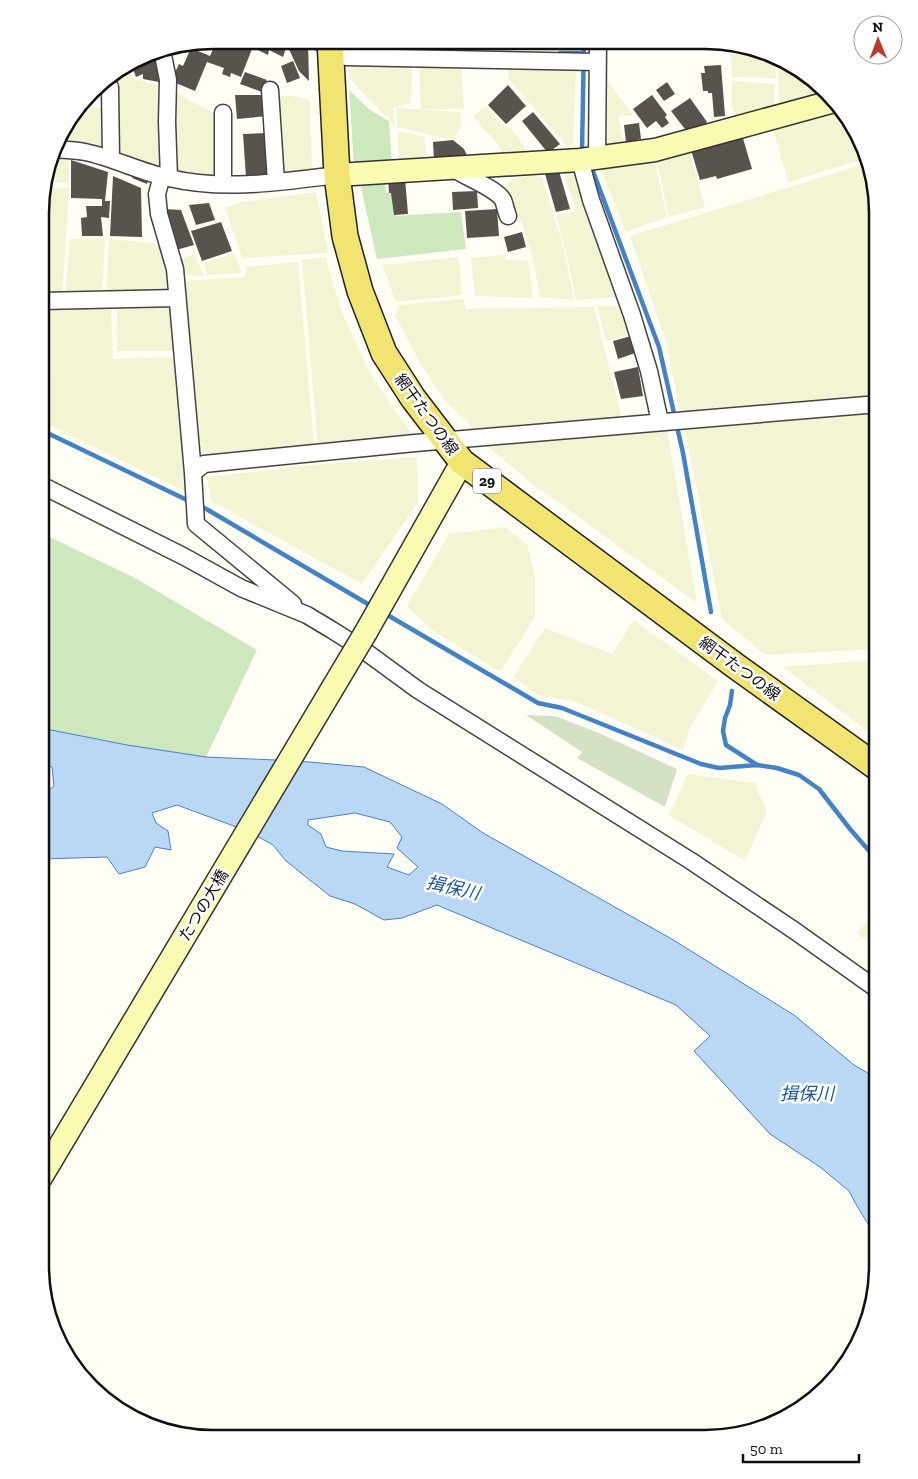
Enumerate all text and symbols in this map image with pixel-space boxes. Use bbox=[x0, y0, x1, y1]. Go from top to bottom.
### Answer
north arrow bbox=[853, 15, 903, 65]
text: N bbox=[872, 19, 884, 36]
street label: 網干たつの線 bbox=[391, 370, 462, 459]
road number: 29 bbox=[473, 468, 501, 494]
street label: 網干たつの線 bbox=[695, 633, 784, 704]
street label: たつの大橋 bbox=[175, 866, 232, 944]
water label: 揖保川 bbox=[424, 871, 484, 905]
water label: 揖保川 bbox=[780, 1083, 836, 1105]
scale bar bbox=[743, 1432, 859, 1464]
text: 50 m bbox=[750, 1440, 783, 1458]

